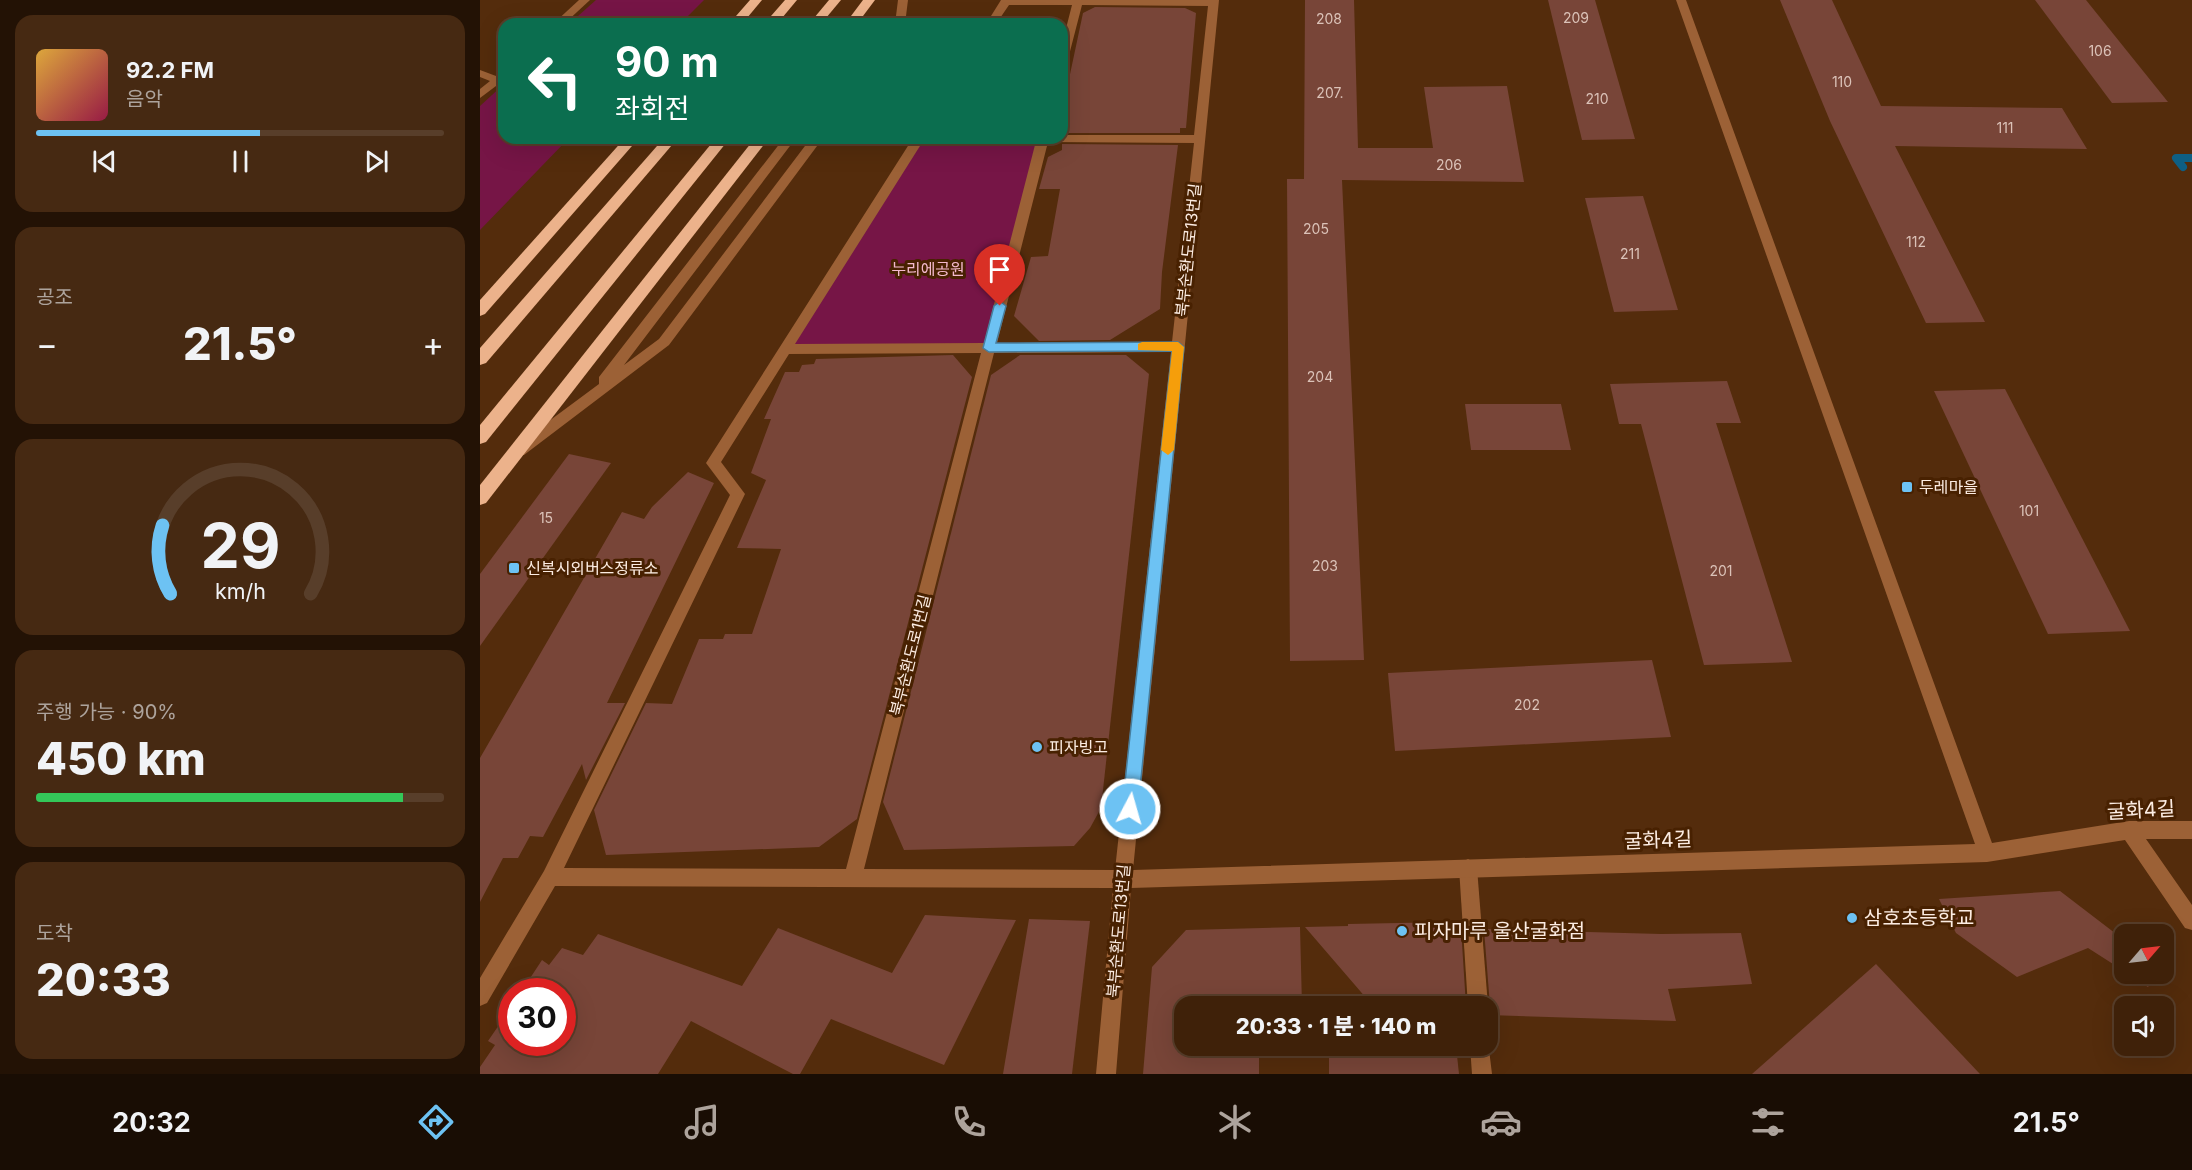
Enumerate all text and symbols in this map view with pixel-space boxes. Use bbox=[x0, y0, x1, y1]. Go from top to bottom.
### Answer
house number: 209 bbox=[1563, 9, 1589, 26]
house number: 208 bbox=[1316, 10, 1342, 27]
text: 90 m bbox=[615, 36, 719, 87]
icon: left bbox=[516, 42, 594, 120]
house number: 106 bbox=[2088, 42, 2112, 59]
text: 92.2 FM bbox=[126, 57, 214, 83]
house number: 110 bbox=[1832, 73, 1852, 90]
house number: 207. bbox=[1316, 84, 1344, 101]
text: 음악 bbox=[126, 87, 163, 111]
house number: 210 bbox=[1585, 90, 1609, 107]
text: 좌회전 bbox=[615, 92, 690, 125]
house number: 111 bbox=[1996, 119, 2014, 136]
icon: previous bbox=[88, 145, 121, 178]
icon: pause bbox=[224, 145, 257, 178]
icon: next bbox=[360, 145, 393, 178]
house number: 206 bbox=[1436, 156, 1462, 173]
street label: 북부순환도로13번길 bbox=[1171, 182, 1205, 318]
house number: 205 bbox=[1303, 220, 1329, 237]
house number: 112 bbox=[1906, 233, 1926, 250]
pin bbox=[974, 244, 1025, 306]
house number: 211 bbox=[1620, 245, 1640, 262]
icon: arrive bbox=[983, 253, 1016, 286]
park label: 누리에공원 bbox=[891, 259, 965, 279]
text: 공조 bbox=[36, 285, 73, 309]
text: 21.5° bbox=[183, 316, 297, 371]
text: − bbox=[36, 324, 58, 364]
text: + bbox=[422, 324, 444, 364]
house number: 204 bbox=[1307, 368, 1333, 385]
place label: 두레마을 bbox=[1919, 477, 1978, 497]
marker: 두레마을 bbox=[1900, 480, 1914, 494]
house number: 101 bbox=[2019, 502, 2039, 519]
text: 29 bbox=[200, 508, 280, 583]
house number: 15 bbox=[539, 509, 553, 526]
house number: 203 bbox=[1312, 557, 1338, 574]
place label: 신복시외버스정류소 bbox=[526, 558, 658, 578]
marker: 신복시외버스정류소 bbox=[507, 561, 521, 575]
house number: 201 bbox=[1709, 562, 1733, 579]
text: km/h bbox=[215, 578, 265, 604]
street label: 북부순환도로1번길 bbox=[885, 592, 935, 718]
house number: 202 bbox=[1514, 696, 1540, 713]
text: 주행 가능 · 90% bbox=[36, 700, 177, 724]
text: 450 km bbox=[36, 731, 206, 786]
place label: 피자빙고 bbox=[1049, 737, 1108, 757]
marker: 피자빙고 bbox=[1030, 740, 1044, 754]
position arrow bbox=[1098, 777, 1162, 841]
street label: 굴화4길 bbox=[2106, 796, 2176, 824]
street label: 굴화4길 bbox=[1624, 827, 1692, 853]
street label: 북부순환도로13번길 bbox=[1102, 863, 1134, 999]
place label: 삼호초등학교 bbox=[1864, 906, 1974, 930]
marker: 삼호초등학교 bbox=[1845, 911, 1859, 925]
place label: 피자마루 울산굴화점 bbox=[1414, 919, 1585, 943]
text: 도착 bbox=[36, 921, 73, 945]
marker: 피자마루 울산굴화점 bbox=[1395, 924, 1409, 938]
north arrow bbox=[2114, 924, 2174, 984]
map controls bbox=[2114, 924, 2174, 1056]
text: 20:33 bbox=[36, 952, 171, 1007]
speed limit sign: 30 bbox=[498, 978, 576, 1056]
button: sound bbox=[2114, 996, 2174, 1056]
text: 20:33 · 1 분 · 140 m bbox=[1236, 1013, 1436, 1039]
icon: directions bbox=[415, 1101, 457, 1143]
icon: music bbox=[681, 1101, 723, 1143]
icon: phone bbox=[948, 1101, 990, 1143]
icon: climate bbox=[1214, 1101, 1256, 1143]
icon: car bbox=[1480, 1101, 1522, 1143]
icon: filters bbox=[1747, 1101, 1789, 1143]
text: 20:32 bbox=[112, 1106, 191, 1139]
text: 21.5° bbox=[2013, 1106, 2080, 1139]

